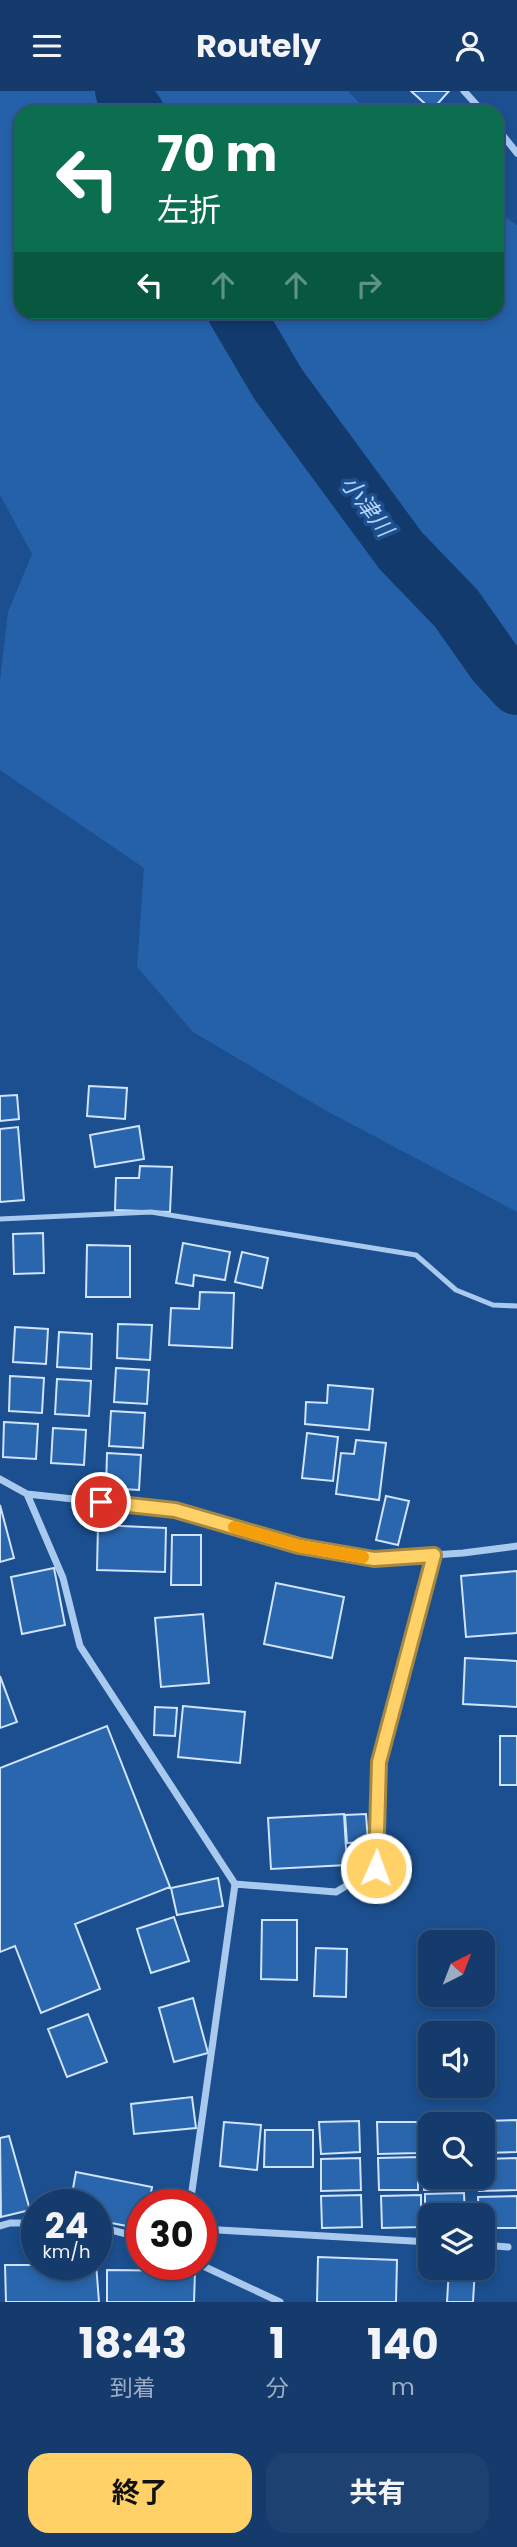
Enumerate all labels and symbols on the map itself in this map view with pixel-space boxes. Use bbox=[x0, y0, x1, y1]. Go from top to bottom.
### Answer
water label: 小津川 bbox=[333, 469, 402, 546]
pin bbox=[71, 1472, 131, 1532]
position arrow bbox=[339, 1831, 413, 1905]
north arrow bbox=[418, 1930, 495, 2007]
speed limit sign: 30 bbox=[126, 2189, 217, 2280]

